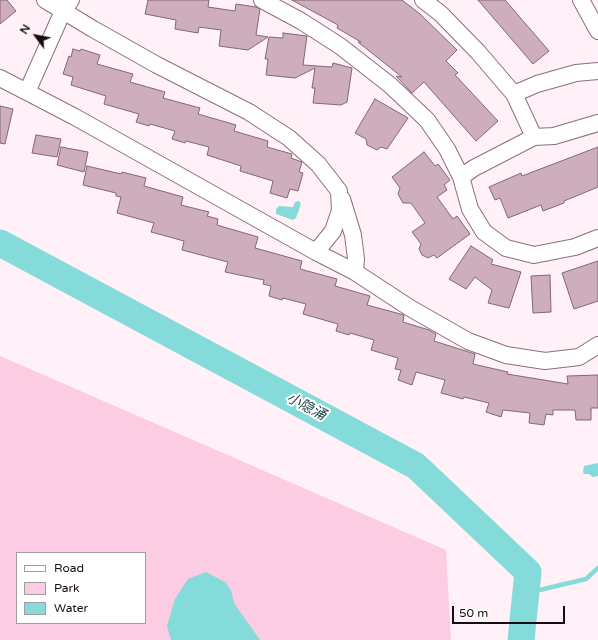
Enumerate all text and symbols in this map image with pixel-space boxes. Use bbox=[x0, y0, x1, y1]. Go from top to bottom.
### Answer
north arrow bbox=[16, 16, 56, 56]
text: N bbox=[18, 22, 33, 37]
water label: 小隐涌 bbox=[284, 390, 328, 424]
legend bbox=[16, 552, 146, 624]
text: Road bbox=[54, 561, 84, 575]
text: Park bbox=[54, 581, 80, 595]
scale bar bbox=[454, 598, 567, 624]
text: Water bbox=[54, 601, 88, 615]
text: 50 m bbox=[459, 606, 488, 620]

